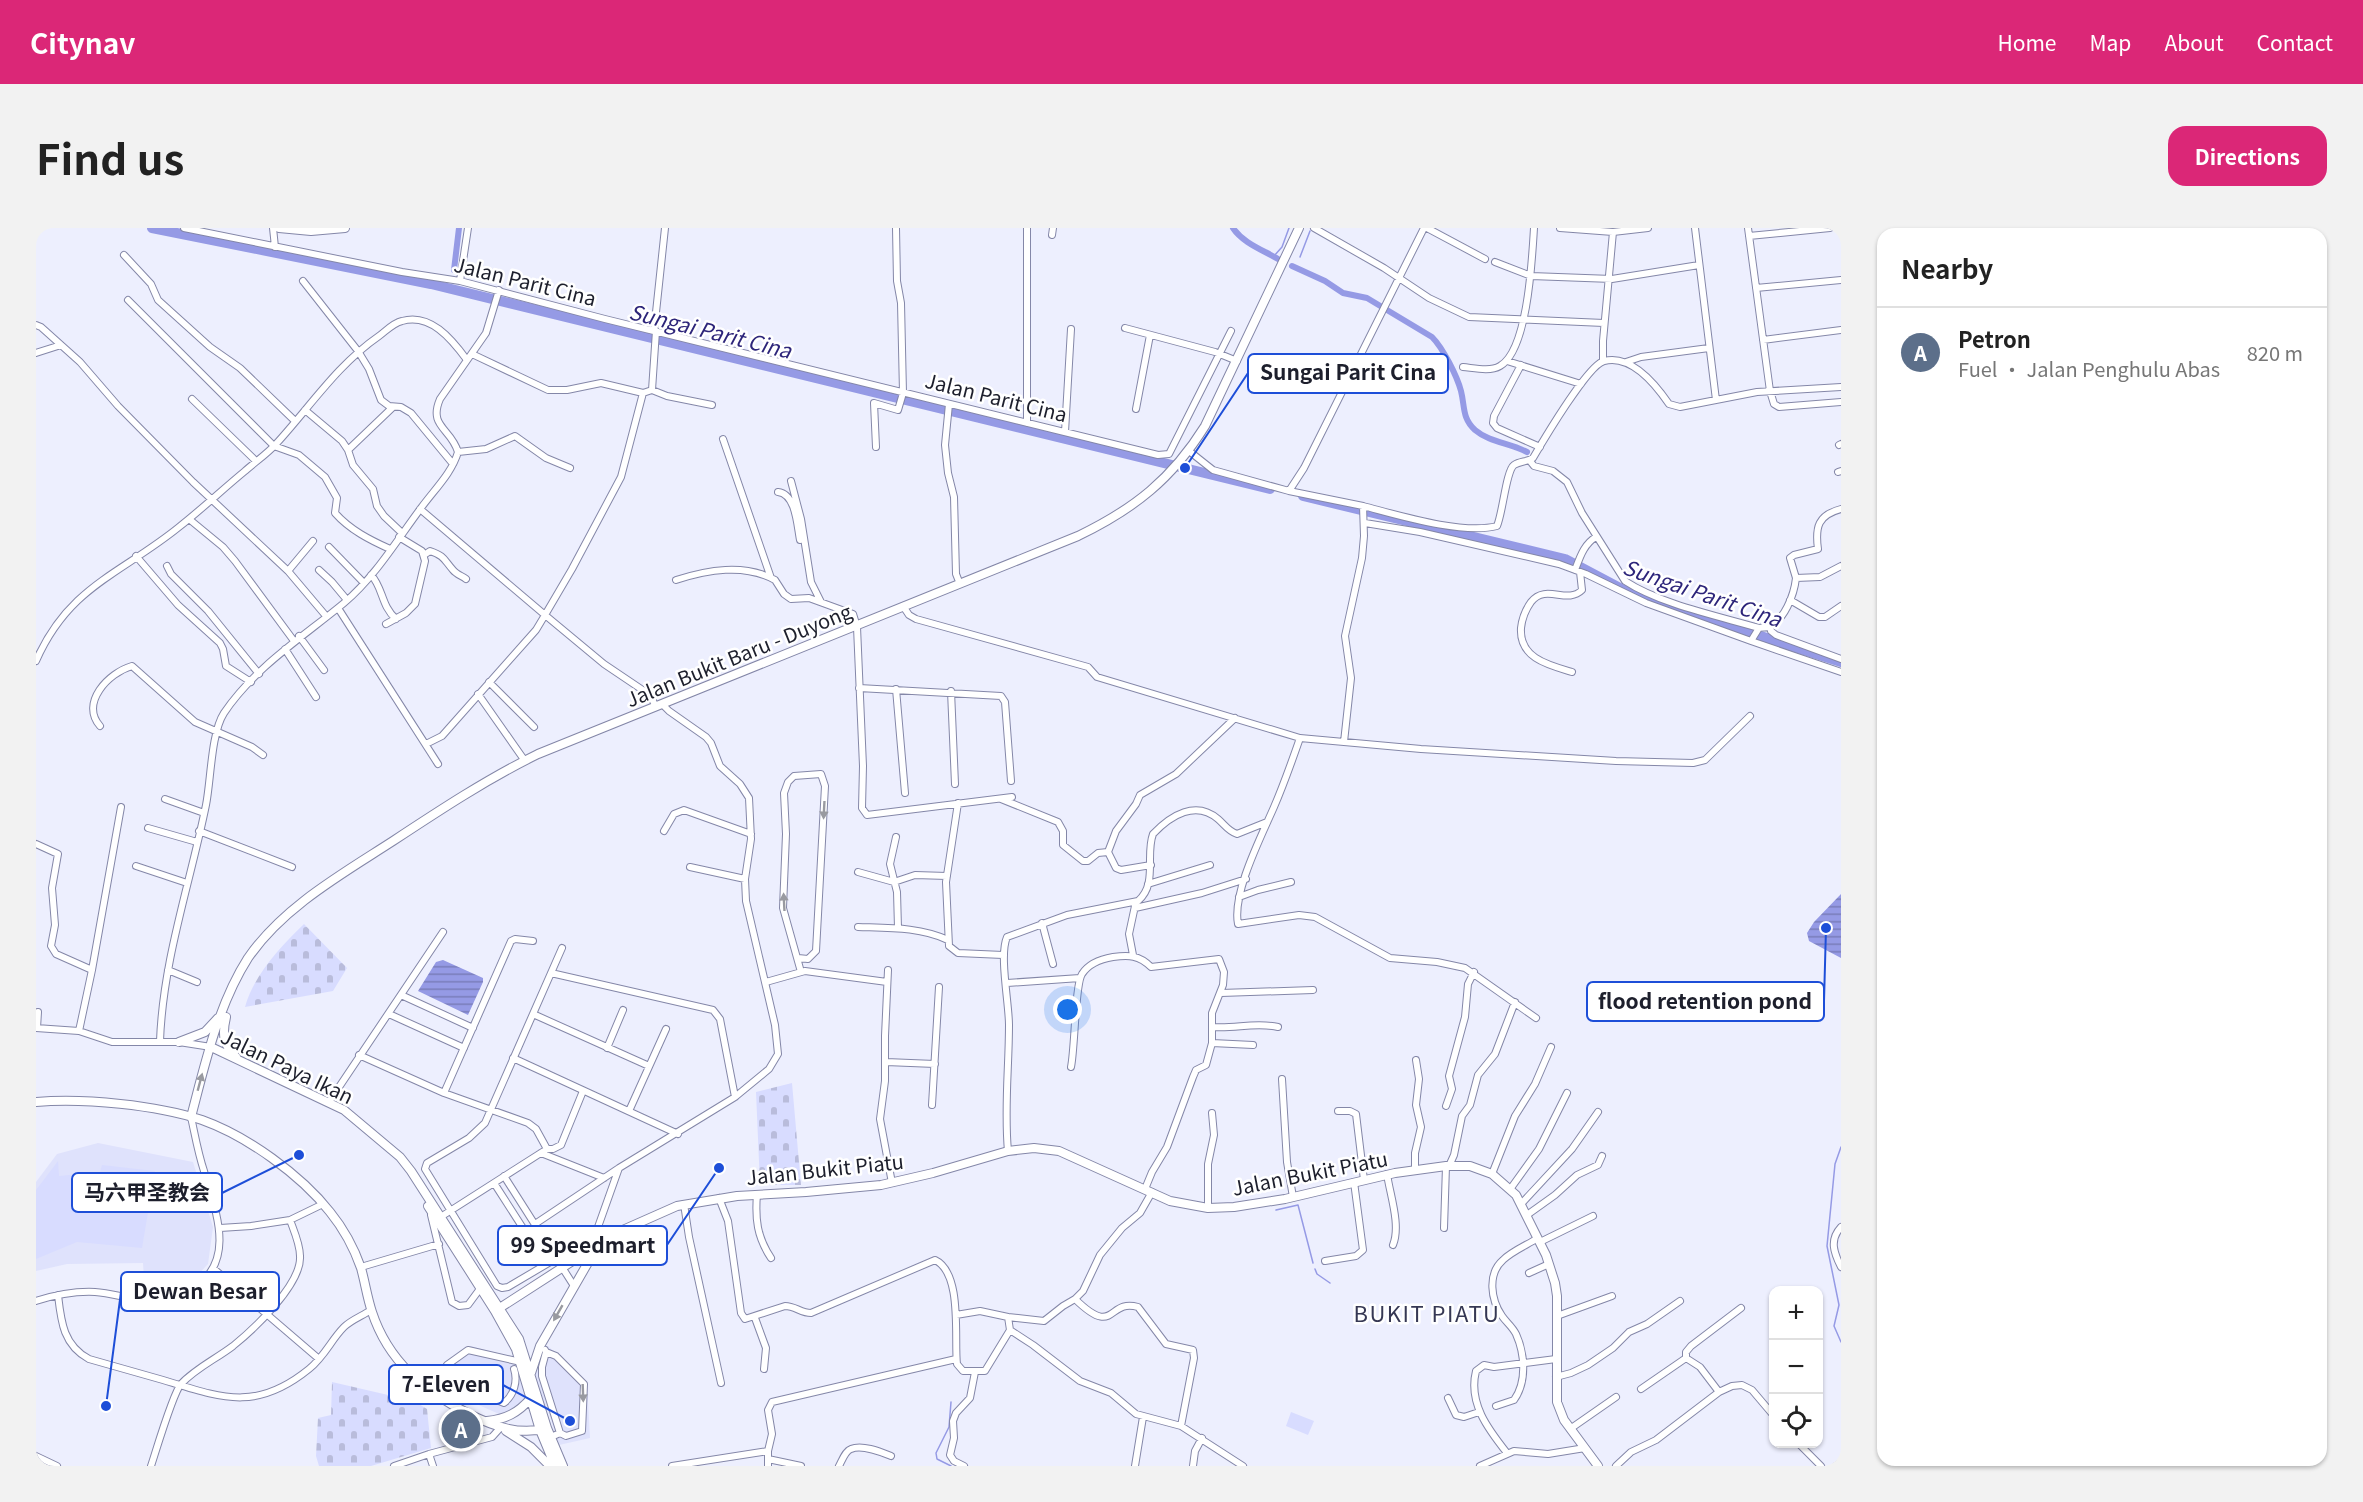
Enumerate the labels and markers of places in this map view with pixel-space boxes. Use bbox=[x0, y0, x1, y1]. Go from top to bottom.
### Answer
callout: Sungai Parit Cina bbox=[1248, 354, 1448, 393]
callout: flood retention pond bbox=[1587, 982, 1824, 1021]
callout: 马六甲圣教会 bbox=[72, 1173, 222, 1212]
callout: 99 Speedmart bbox=[498, 1226, 667, 1265]
callout: Dewan Besar bbox=[121, 1272, 279, 1311]
callout: 7-Eleven bbox=[389, 1365, 503, 1404]
pin: A bbox=[442, 1406, 480, 1452]

